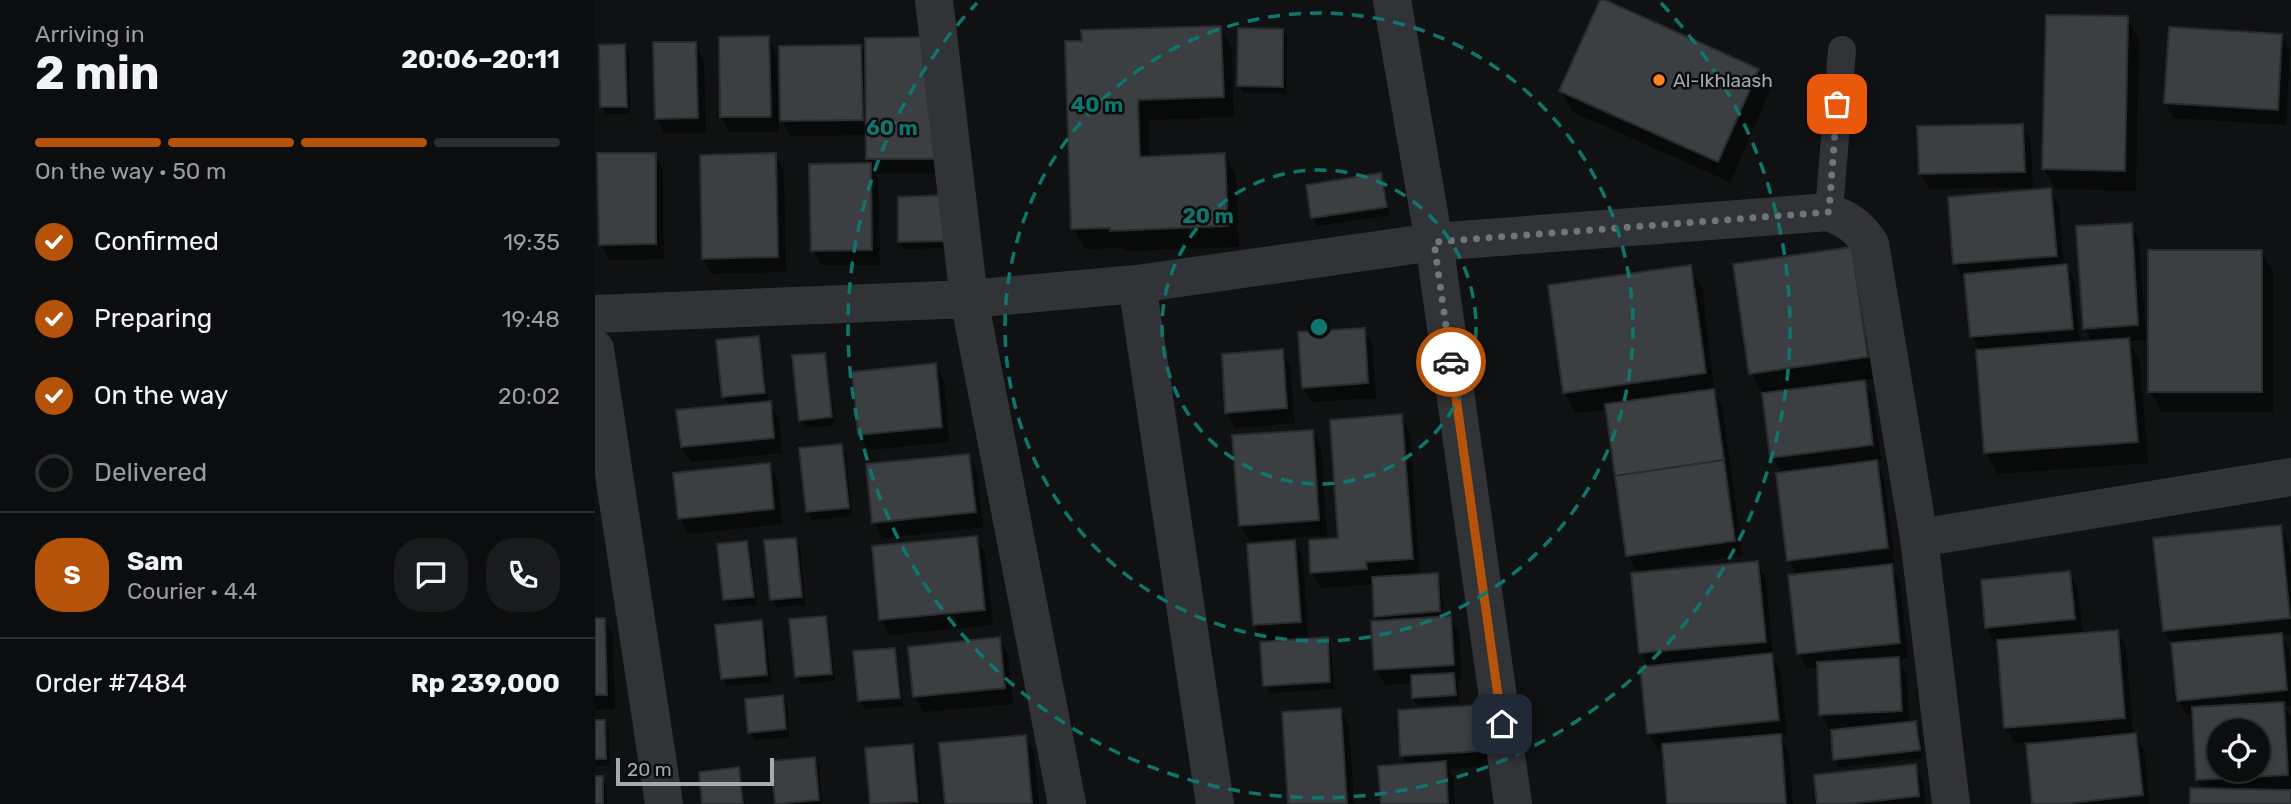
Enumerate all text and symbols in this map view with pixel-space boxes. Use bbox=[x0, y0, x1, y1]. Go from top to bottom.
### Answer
text: Arriving in bbox=[35, 20, 145, 48]
text: 20:06–20:11 bbox=[401, 44, 560, 75]
text: 2 min bbox=[35, 46, 160, 101]
place label: Al-Ikhlaash bbox=[1673, 69, 1773, 92]
marker: Al-Ikhlaash bbox=[1651, 72, 1667, 88]
pin bbox=[1807, 74, 1867, 134]
icon: bag bbox=[1818, 85, 1856, 123]
text: 40 m bbox=[1071, 92, 1123, 117]
text: 60 m bbox=[866, 115, 918, 140]
text: On the way · 50 m bbox=[35, 157, 226, 185]
text: 20 m bbox=[1182, 203, 1234, 228]
icon: check bbox=[35, 223, 73, 261]
text: Confirmed bbox=[94, 226, 219, 257]
text: 19:35 bbox=[503, 228, 560, 256]
icon: check bbox=[35, 300, 73, 338]
text: Preparing bbox=[94, 303, 212, 334]
text: 19:48 bbox=[502, 305, 560, 333]
centre of rings bbox=[1307, 315, 1331, 339]
courier bbox=[1416, 327, 1486, 397]
icon: car bbox=[1432, 343, 1470, 381]
icon: check bbox=[35, 377, 73, 415]
text: On the way bbox=[94, 380, 228, 411]
text: 20:02 bbox=[498, 382, 560, 410]
text: Delivered bbox=[94, 457, 207, 488]
button: chat bbox=[394, 538, 468, 612]
button: phone bbox=[486, 538, 560, 612]
text: Sam bbox=[127, 546, 183, 577]
text: S bbox=[63, 560, 81, 591]
text: Courier · 4.4 bbox=[127, 577, 257, 605]
text: Order #7484 bbox=[35, 668, 187, 699]
text: Rp 239,000 bbox=[411, 668, 560, 699]
pin bbox=[1472, 694, 1532, 754]
icon: home bbox=[1483, 705, 1521, 743]
map controls bbox=[2207, 719, 2270, 782]
button: locate bbox=[2207, 719, 2270, 782]
scale bar bbox=[616, 755, 773, 787]
text: 20 m bbox=[627, 758, 672, 781]

